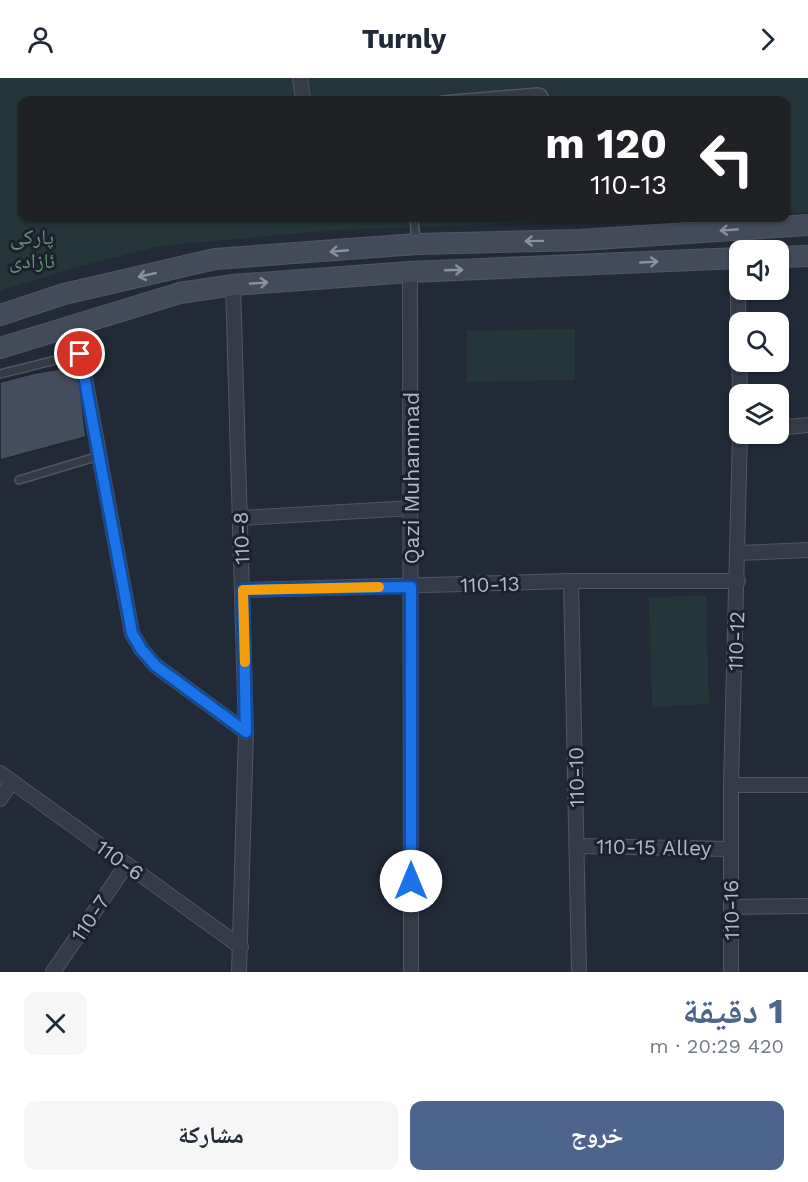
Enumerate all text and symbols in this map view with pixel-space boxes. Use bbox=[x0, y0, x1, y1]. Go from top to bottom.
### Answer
icon: person bbox=[24, 23, 57, 56]
text: Turnly bbox=[362, 23, 446, 55]
icon: forward bbox=[751, 23, 784, 56]
text: 120 m bbox=[545, 119, 667, 168]
icon: left bbox=[688, 120, 766, 198]
text: 110-13 bbox=[590, 169, 667, 201]
park label: پارکی ئازادی bbox=[9, 224, 55, 273]
one-way arrow bbox=[719, 225, 739, 236]
one-way arrow bbox=[525, 236, 545, 247]
map controls bbox=[729, 240, 789, 444]
button: sound bbox=[729, 240, 789, 300]
one-way arrow bbox=[330, 245, 350, 256]
one-way arrow bbox=[638, 256, 658, 268]
one-way arrow bbox=[444, 265, 463, 276]
one-way arrow bbox=[137, 269, 156, 281]
one-way arrow bbox=[249, 277, 269, 288]
button: search bbox=[729, 312, 789, 372]
pin bbox=[54, 328, 105, 379]
icon: arrive bbox=[63, 337, 96, 370]
button: layers bbox=[729, 384, 789, 444]
street label: Qazi Muhammad bbox=[399, 392, 424, 564]
street label: 110-8 bbox=[228, 511, 254, 565]
street label: 110-13 bbox=[460, 570, 520, 598]
street label: 110-12 bbox=[722, 611, 750, 671]
street label: 110-10 bbox=[563, 747, 589, 807]
street label: 110-15 Alley bbox=[596, 833, 712, 861]
street label: 110-6 bbox=[91, 834, 149, 886]
position arrow bbox=[379, 849, 443, 913]
street label: 110-16 bbox=[718, 880, 744, 940]
street label: 110-7 bbox=[65, 890, 115, 946]
text: 1 دقيقة bbox=[683, 990, 784, 1032]
button: close bbox=[24, 992, 87, 1055]
text: 420 m · 20:29 bbox=[650, 1034, 784, 1058]
button: مشاركة bbox=[24, 1101, 398, 1170]
button: خروج bbox=[410, 1101, 784, 1170]

